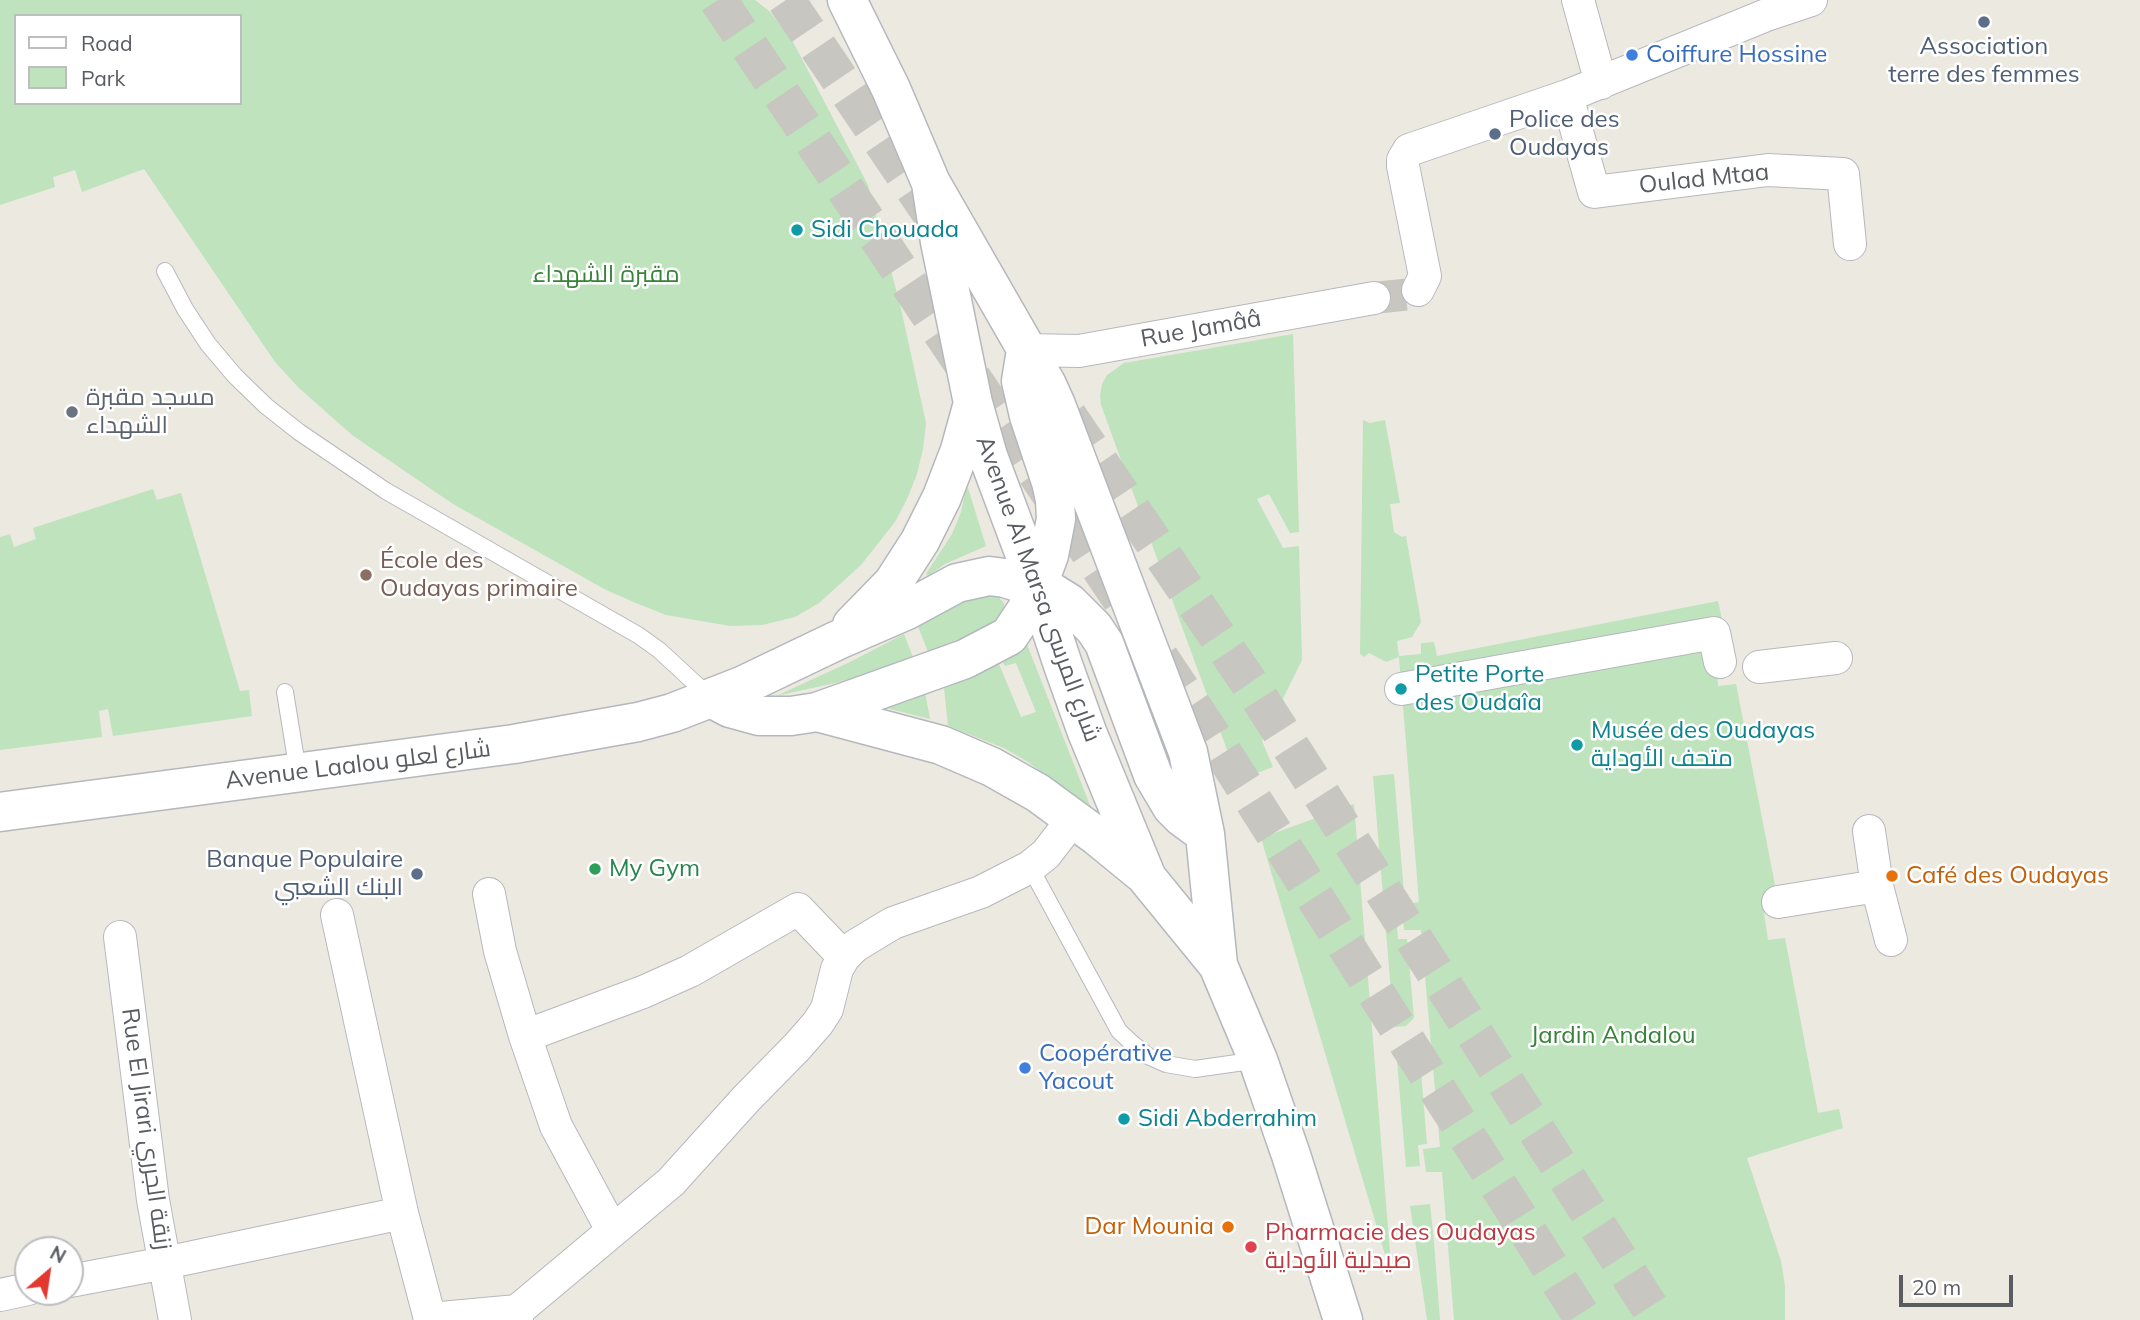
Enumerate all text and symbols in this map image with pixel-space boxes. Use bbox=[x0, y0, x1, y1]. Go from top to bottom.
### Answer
legend bbox=[14, 14, 242, 105]
marker: Association terre des femmes bbox=[1976, 14, 1992, 30]
text: Road bbox=[81, 30, 132, 56]
place label: Association terre des femmes bbox=[1888, 33, 2080, 89]
place label: Coiffure Hossine bbox=[1646, 41, 1827, 69]
marker: Coiffure Hossine bbox=[1624, 47, 1640, 63]
text: Park bbox=[81, 65, 125, 91]
place label: Police des Oudayas bbox=[1509, 106, 1620, 162]
marker: Police des Oudayas bbox=[1487, 126, 1503, 142]
street label: Oulad Mtaa bbox=[1637, 158, 1771, 200]
place label: Sidi Chouada bbox=[811, 216, 959, 244]
marker: Sidi Chouada bbox=[789, 222, 805, 238]
park label: مقبرة الشهداء bbox=[532, 261, 680, 289]
street label: Rue Jamââ bbox=[1138, 304, 1264, 354]
place label: مسجد مقبرة الشهداء bbox=[86, 384, 215, 440]
marker: مسجد مقبرة الشهداء bbox=[64, 404, 80, 420]
street label: Avenue Al Marsa شارع المرسى bbox=[969, 432, 1107, 746]
place label: École des Oudayas primaire bbox=[380, 547, 578, 603]
marker: École des Oudayas primaire bbox=[358, 567, 374, 583]
place label: Petite Porte des Oudaîa bbox=[1415, 661, 1544, 717]
marker: Petite Porte des Oudaîa bbox=[1393, 681, 1409, 697]
place label: Musée des Oudayas متحف الأوداية bbox=[1591, 717, 1815, 773]
street label: Avenue Laalou شارع لعلو bbox=[224, 734, 492, 796]
marker: Musée des Oudayas متحف الأوداية bbox=[1569, 737, 1585, 753]
place label: Banque Populaire البنك الشعبي bbox=[206, 846, 403, 902]
place label: My Gym bbox=[609, 855, 700, 883]
marker: My Gym bbox=[587, 861, 603, 877]
place label: Café des Oudayas bbox=[1906, 862, 2109, 890]
marker: Banque Populaire البنك الشعبي bbox=[409, 866, 425, 882]
marker: Café des Oudayas bbox=[1884, 868, 1900, 884]
street label: Rue El Jirari زنقة الجرري bbox=[115, 1006, 177, 1252]
park label: Jardin Andalou bbox=[1530, 1022, 1696, 1050]
place label: Coopérative Yacout bbox=[1039, 1040, 1172, 1096]
marker: Coopérative Yacout bbox=[1017, 1060, 1033, 1076]
place label: Sidi Abderrahim bbox=[1138, 1105, 1317, 1133]
marker: Sidi Abderrahim bbox=[1116, 1111, 1132, 1127]
place label: Dar Mounia bbox=[1084, 1213, 1214, 1241]
marker: Dar Mounia bbox=[1220, 1219, 1236, 1235]
place label: Pharmacie des Oudayas صيدلية الأوداية bbox=[1265, 1219, 1536, 1275]
north arrow bbox=[14, 1236, 84, 1306]
marker: Pharmacie des Oudayas صيدلية الأوداية bbox=[1243, 1239, 1259, 1255]
text: N bbox=[46, 1240, 70, 1268]
scale bar bbox=[1902, 1260, 2016, 1304]
text: 20 m bbox=[1912, 1274, 1961, 1300]

